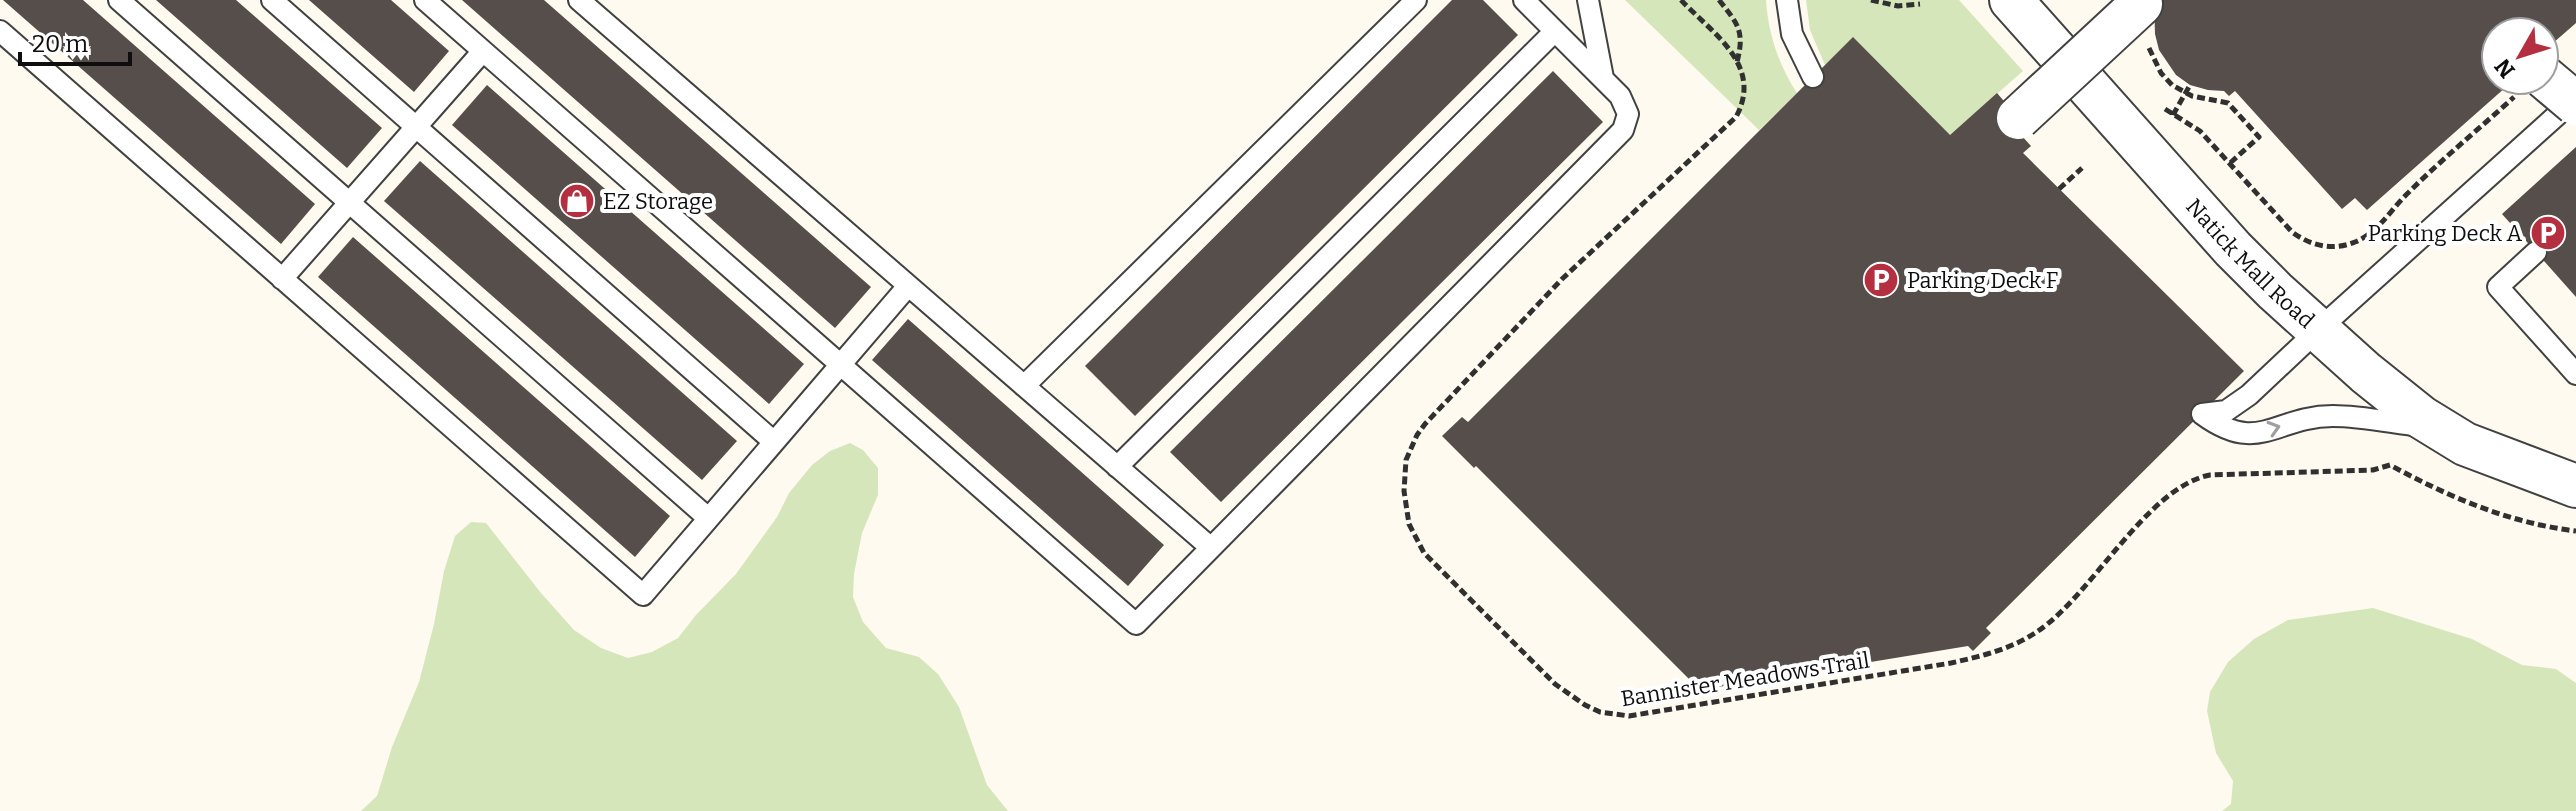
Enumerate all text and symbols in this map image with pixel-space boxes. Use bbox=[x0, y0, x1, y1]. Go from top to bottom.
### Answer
scale bar bbox=[20, 16, 130, 66]
north arrow bbox=[2480, 16, 2560, 96]
text: 20 m bbox=[32, 30, 88, 58]
text: N bbox=[2489, 53, 2521, 83]
shop icon: EZ Storage bbox=[558, 182, 596, 220]
place label: EZ Storage bbox=[603, 188, 713, 215]
street label: Natick Mall Road bbox=[2180, 193, 2320, 334]
parking icon: Parking Deck A bbox=[2529, 214, 2567, 252]
place label: Parking Deck A bbox=[2368, 220, 2522, 247]
parking icon: Parking Deck F bbox=[1862, 261, 1900, 299]
place label: Parking Deck F bbox=[1907, 267, 2058, 294]
one-way arrow bbox=[2266, 421, 2280, 437]
street label: Bannister Meadows Trail bbox=[1619, 646, 1871, 712]

